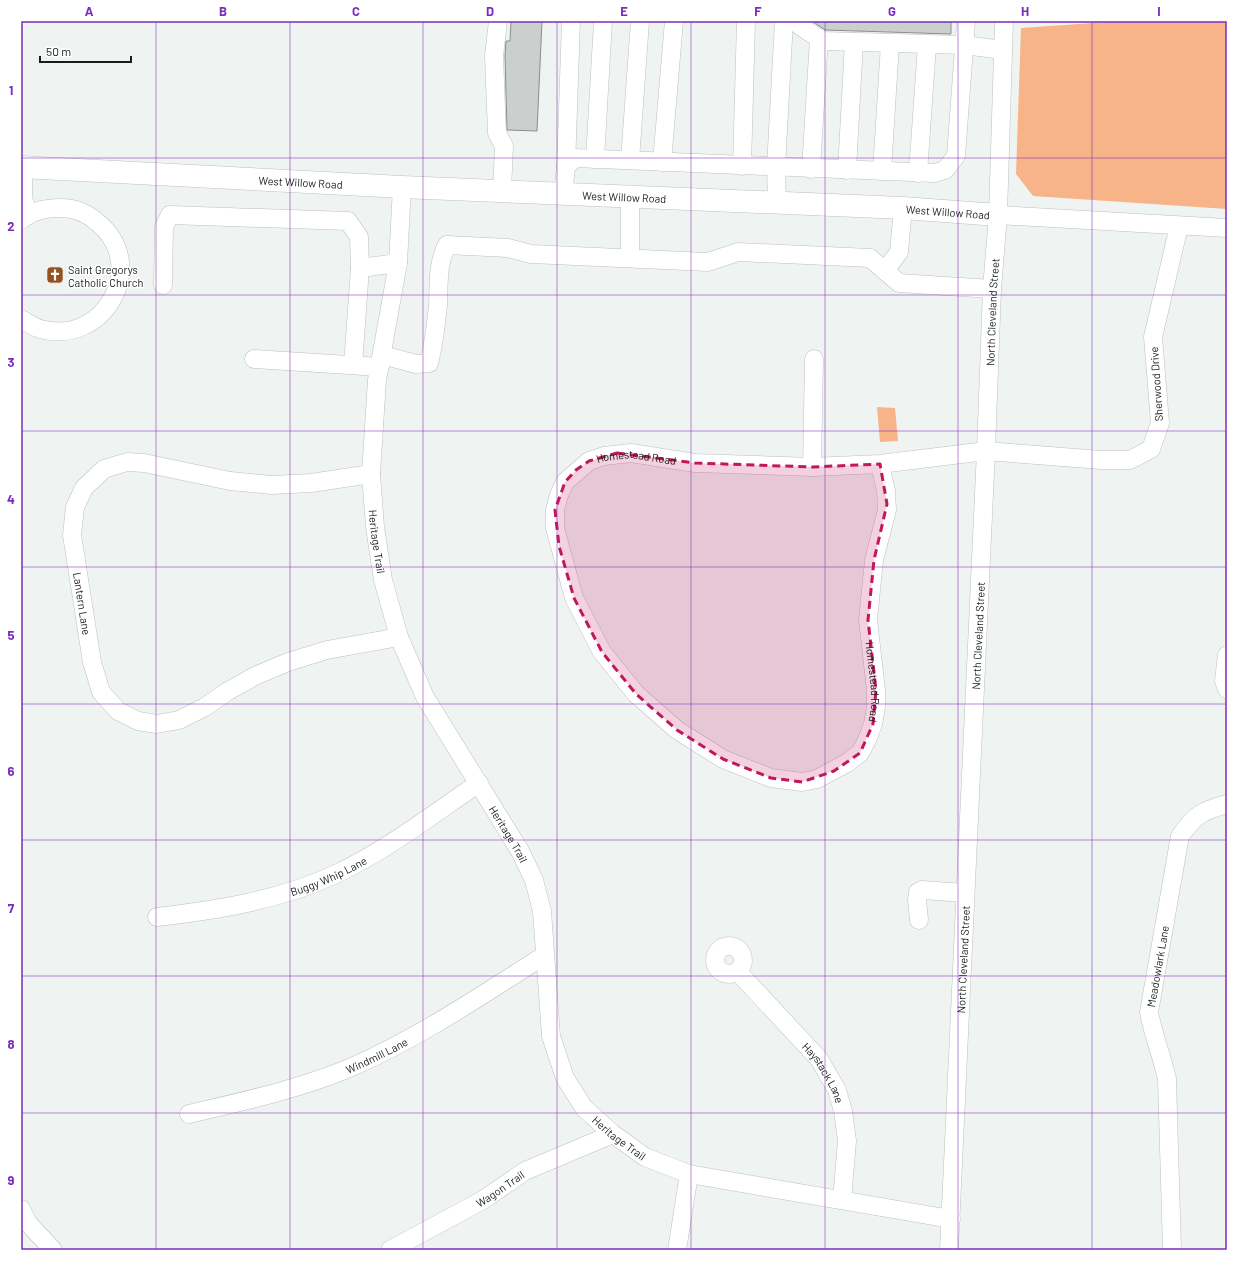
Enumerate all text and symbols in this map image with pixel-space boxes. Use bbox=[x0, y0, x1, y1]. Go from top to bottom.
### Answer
text: A bbox=[85, 3, 94, 19]
text: B bbox=[219, 3, 227, 19]
text: C bbox=[352, 3, 360, 19]
text: D bbox=[486, 3, 494, 19]
text: E bbox=[620, 3, 628, 19]
text: F bbox=[754, 3, 762, 19]
text: G bbox=[888, 3, 896, 19]
text: H bbox=[1021, 3, 1029, 19]
text: I bbox=[1157, 3, 1161, 19]
scale bar bbox=[40, 38, 131, 64]
text: 50 m bbox=[46, 44, 71, 58]
text: 1 bbox=[9, 82, 13, 98]
street label: West Willow Road bbox=[258, 173, 343, 190]
street label: West Willow Road bbox=[582, 188, 667, 205]
street label: West Willow Road bbox=[905, 202, 990, 221]
text: 2 bbox=[7, 218, 15, 234]
street label: North Cleveland Street bbox=[983, 258, 1001, 366]
place label: Saint Gregorys Catholic Church bbox=[68, 263, 143, 289]
church icon: Saint Gregorys Catholic Church bbox=[45, 265, 65, 285]
street label: Sherwood Drive bbox=[1147, 346, 1165, 422]
text: 3 bbox=[7, 354, 15, 370]
street label: Homestead Road bbox=[594, 446, 677, 466]
text: 4 bbox=[7, 491, 15, 507]
street label: Heritage Trail bbox=[367, 509, 388, 574]
street label: Lantern Lane bbox=[71, 571, 94, 636]
street label: North Cleveland Street bbox=[968, 581, 986, 690]
text: 5 bbox=[7, 627, 15, 643]
street label: Homestead Road bbox=[864, 641, 883, 723]
text: 6 bbox=[8, 763, 15, 779]
street label: Heritage Trail bbox=[487, 803, 531, 864]
street label: Buggy Whip Lane bbox=[288, 853, 369, 898]
text: 7 bbox=[8, 900, 15, 916]
street label: North Cleveland Street bbox=[953, 905, 971, 1014]
street label: Meadowlark Lane bbox=[1144, 924, 1171, 1008]
street label: Windmill Lane bbox=[344, 1034, 410, 1075]
text: 8 bbox=[7, 1036, 15, 1052]
street label: Haystack Lane bbox=[800, 1039, 847, 1104]
street label: Heritage Trail bbox=[590, 1113, 649, 1162]
street label: Wagon Trail bbox=[473, 1167, 526, 1209]
text: 9 bbox=[8, 1172, 15, 1188]

